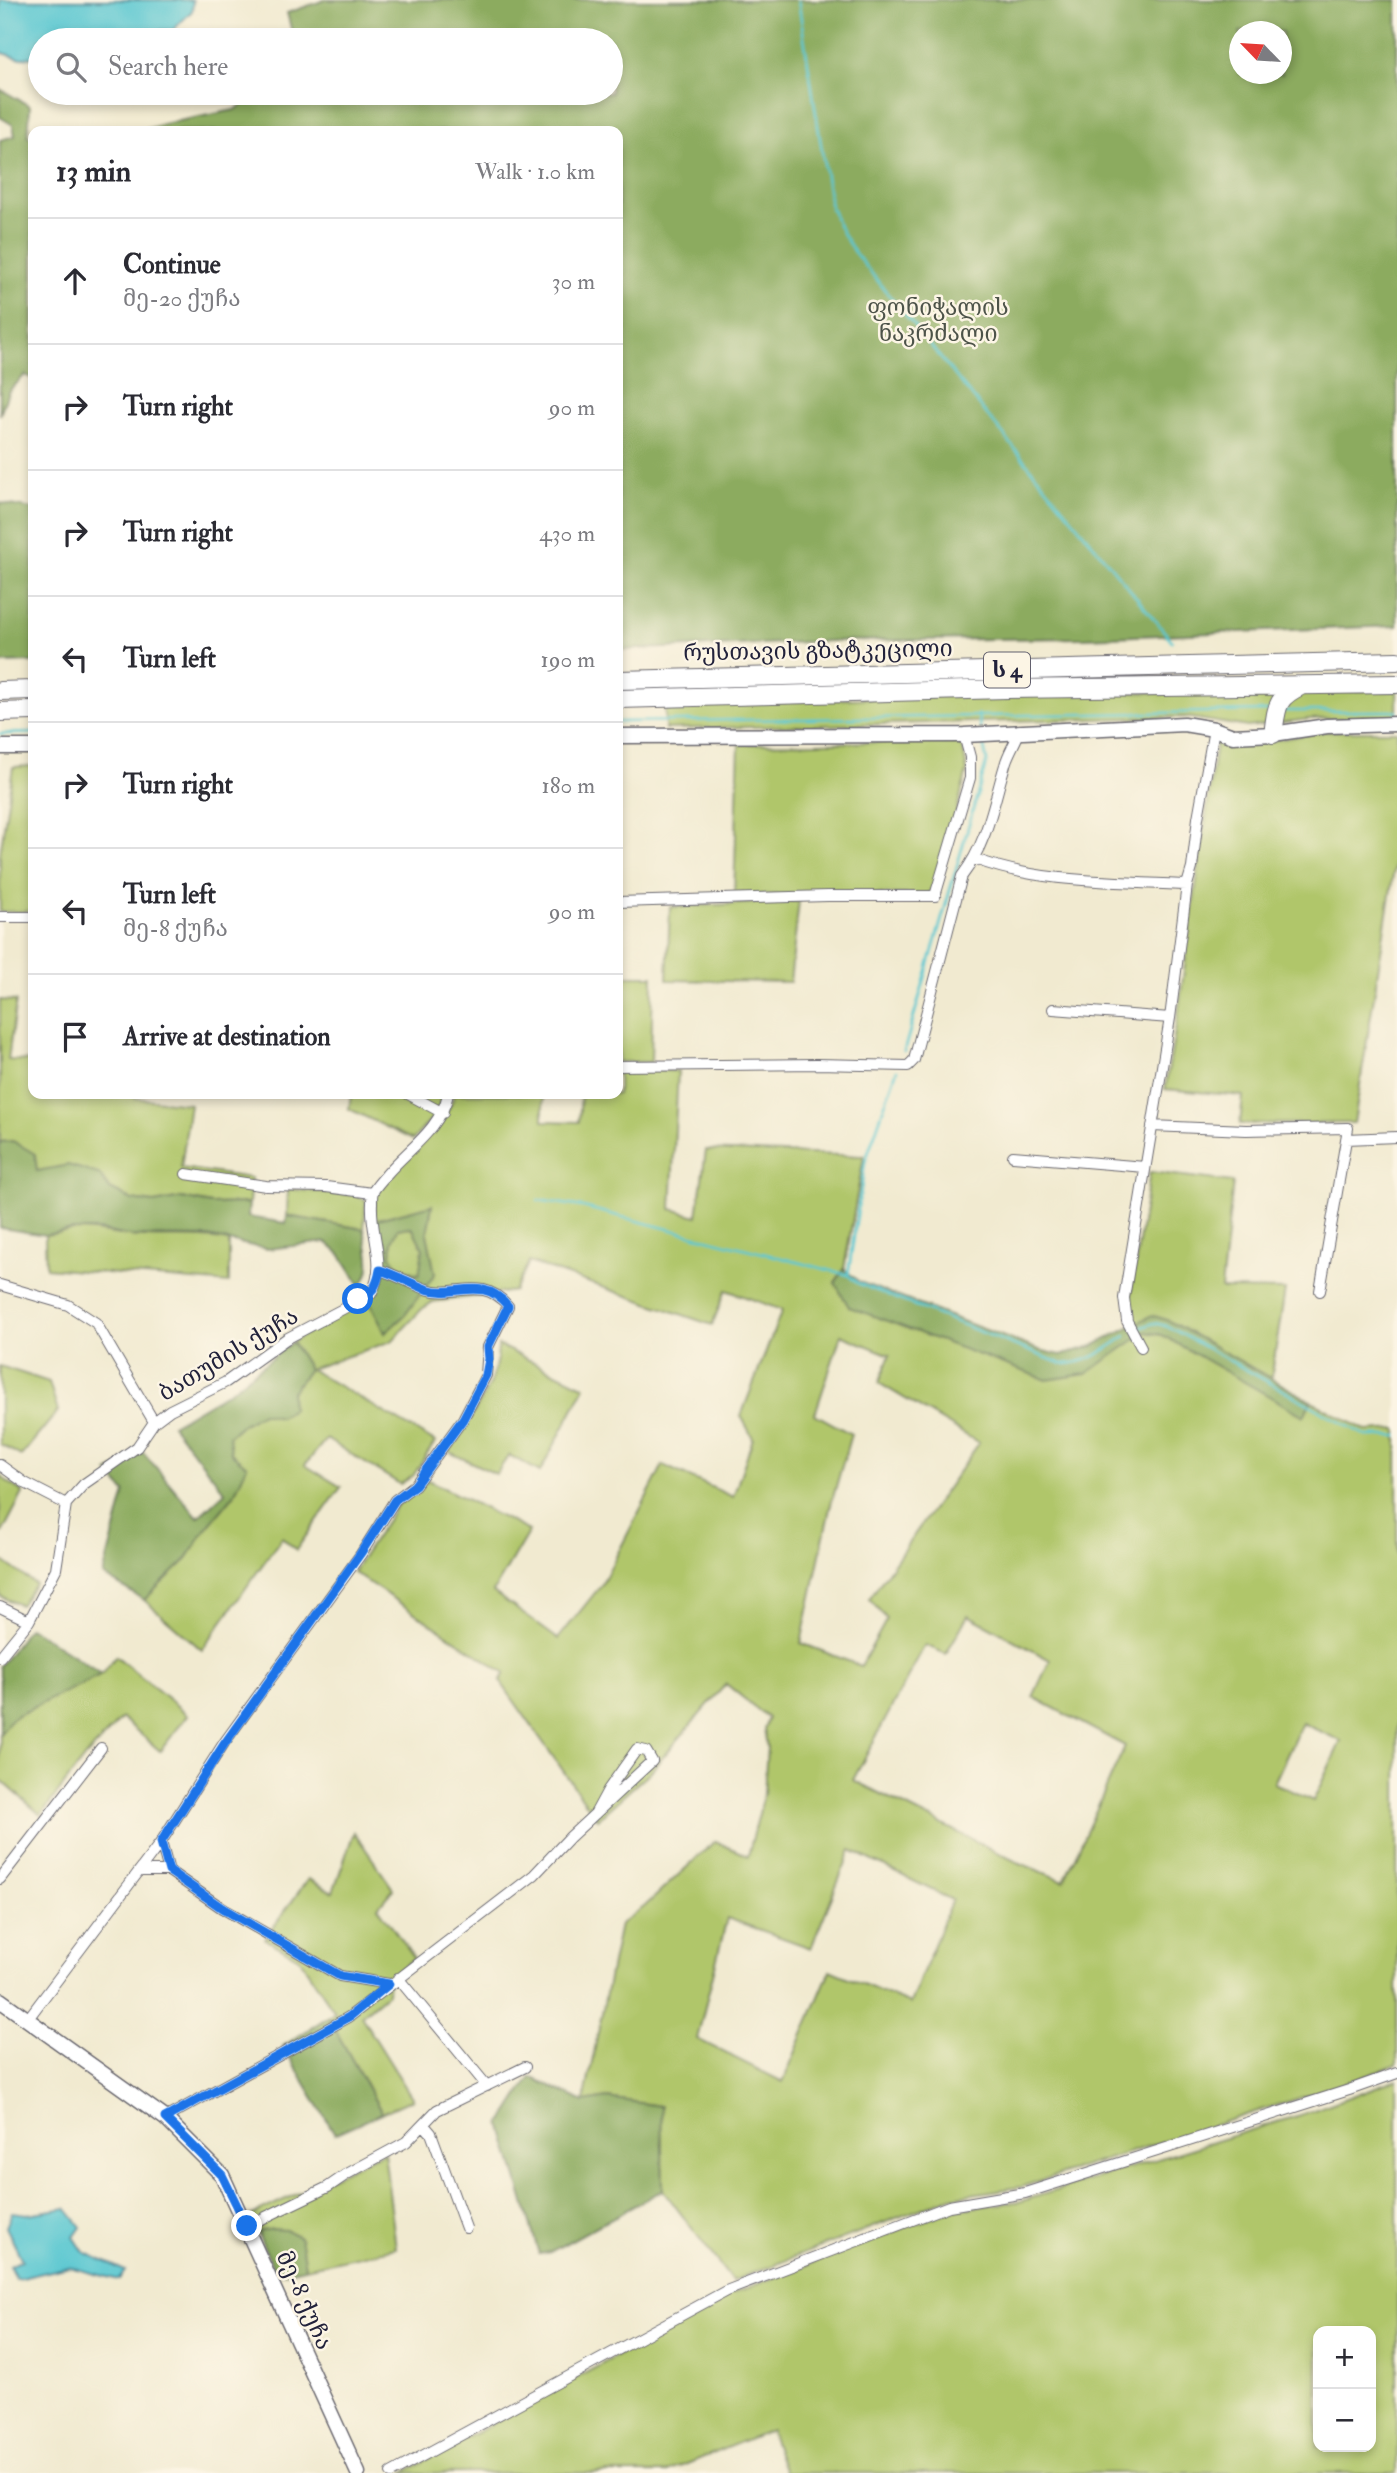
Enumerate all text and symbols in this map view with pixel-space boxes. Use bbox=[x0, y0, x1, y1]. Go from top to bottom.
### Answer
north arrow bbox=[1229, 21, 1292, 84]
search box bbox=[28, 28, 623, 105]
icon: search bbox=[52, 48, 90, 86]
text: Search here bbox=[108, 51, 228, 83]
text: 13 min bbox=[56, 153, 131, 190]
text: Walk · 1.0 km bbox=[475, 157, 595, 186]
text: Continue bbox=[123, 249, 221, 281]
icon: ahead bbox=[56, 262, 94, 300]
text: 30 m bbox=[552, 267, 595, 296]
text: მე-20 ქუჩა bbox=[123, 284, 241, 313]
park label: ფონიჭალის ნაკრძალი bbox=[867, 293, 1009, 348]
icon: right bbox=[56, 388, 94, 426]
text: Turn right bbox=[123, 391, 233, 423]
text: 90 m bbox=[549, 393, 595, 422]
icon: right bbox=[56, 514, 94, 552]
text: Turn right bbox=[123, 517, 233, 549]
text: 430 m bbox=[539, 519, 595, 548]
street label: რუსთავის გზატკეცილი bbox=[683, 634, 953, 667]
icon: left bbox=[56, 640, 94, 678]
text: Turn left bbox=[123, 643, 216, 675]
text: 190 m bbox=[541, 645, 595, 674]
road number: ს 4 bbox=[984, 652, 1030, 688]
icon: right bbox=[56, 766, 94, 804]
text: Turn right bbox=[123, 769, 233, 801]
text: 180 m bbox=[542, 771, 595, 800]
text: Turn left bbox=[123, 879, 216, 911]
icon: left bbox=[56, 892, 94, 930]
text: 90 m bbox=[549, 897, 595, 926]
text: მე-8 ქუჩა bbox=[123, 914, 228, 943]
icon: arrive bbox=[56, 1018, 94, 1056]
text: Arrive at destination bbox=[123, 1021, 331, 1053]
route start bbox=[342, 1283, 373, 1314]
street label: ბათუმის ქუჩა bbox=[153, 1301, 303, 1408]
route end bbox=[231, 2210, 262, 2241]
street label: მე-8 ქუჩა bbox=[270, 2246, 339, 2354]
map controls bbox=[1313, 2326, 1376, 2452]
button: + bbox=[1313, 2326, 1376, 2389]
button: − bbox=[1313, 2389, 1376, 2452]

